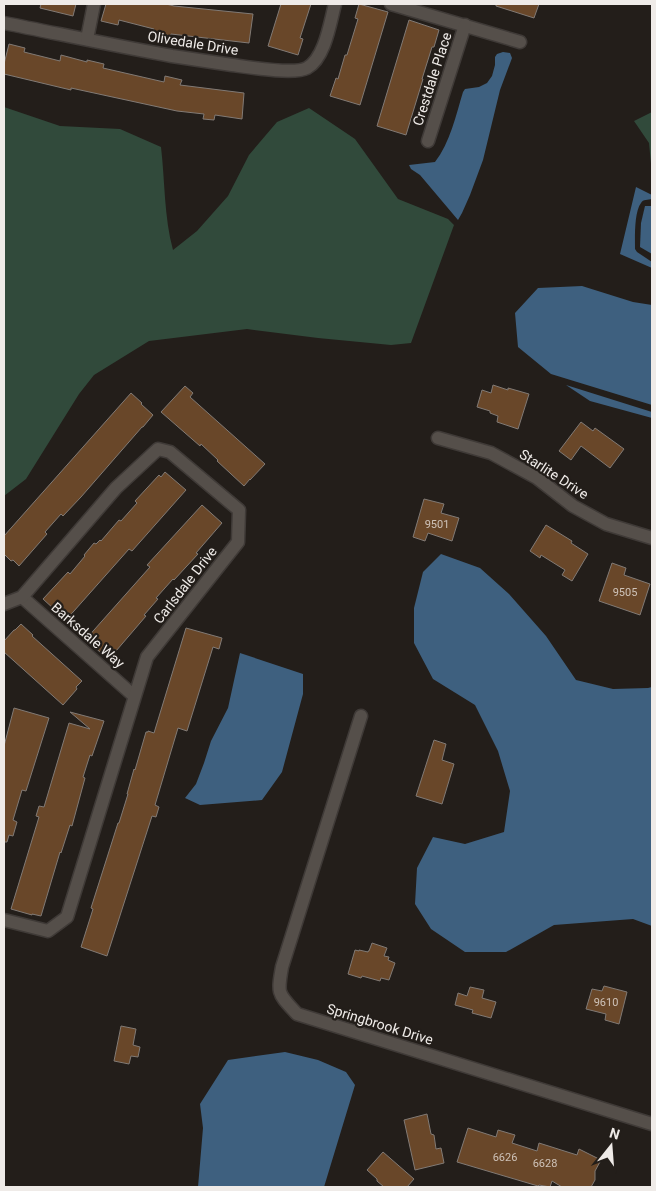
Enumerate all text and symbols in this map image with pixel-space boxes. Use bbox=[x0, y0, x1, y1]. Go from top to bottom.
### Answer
street label: Olivedale Drive bbox=[146, 28, 240, 58]
street label: Crestdale Place bbox=[409, 30, 455, 128]
street label: Starlite Drive bbox=[517, 446, 591, 502]
house number: 9501 bbox=[425, 518, 449, 531]
street label: Carlsdale Drive bbox=[150, 543, 220, 627]
house number: 9505 bbox=[613, 586, 637, 599]
street label: Barksdale Way bbox=[48, 599, 128, 671]
house number: 9610 bbox=[594, 996, 618, 1009]
street label: Springbrook Drive bbox=[325, 1000, 435, 1048]
north arrow bbox=[586, 1121, 636, 1171]
text: N bbox=[608, 1124, 622, 1143]
house number: 6626 bbox=[493, 1151, 517, 1164]
house number: 6628 bbox=[533, 1157, 557, 1170]

